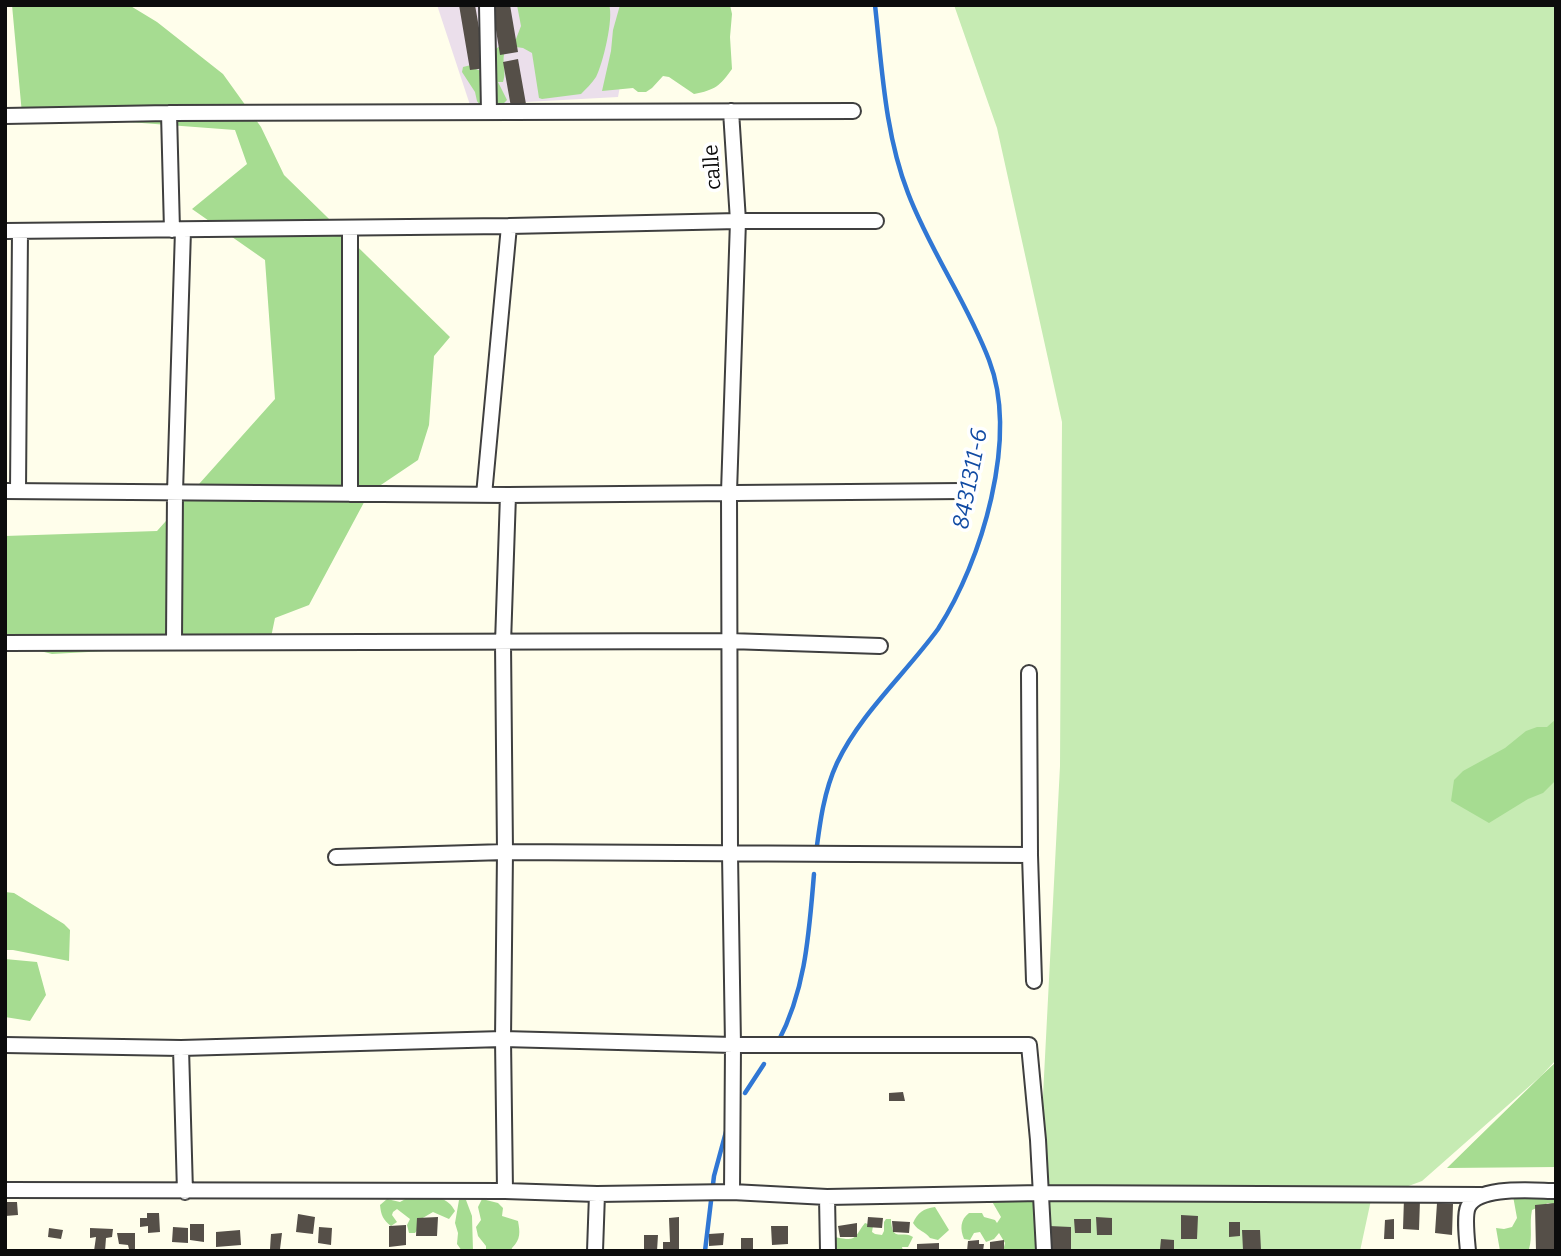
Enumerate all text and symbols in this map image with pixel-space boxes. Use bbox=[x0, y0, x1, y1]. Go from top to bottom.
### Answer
street label: calle bbox=[699, 143, 727, 191]
water label: 8431311-6 bbox=[948, 426, 994, 532]

